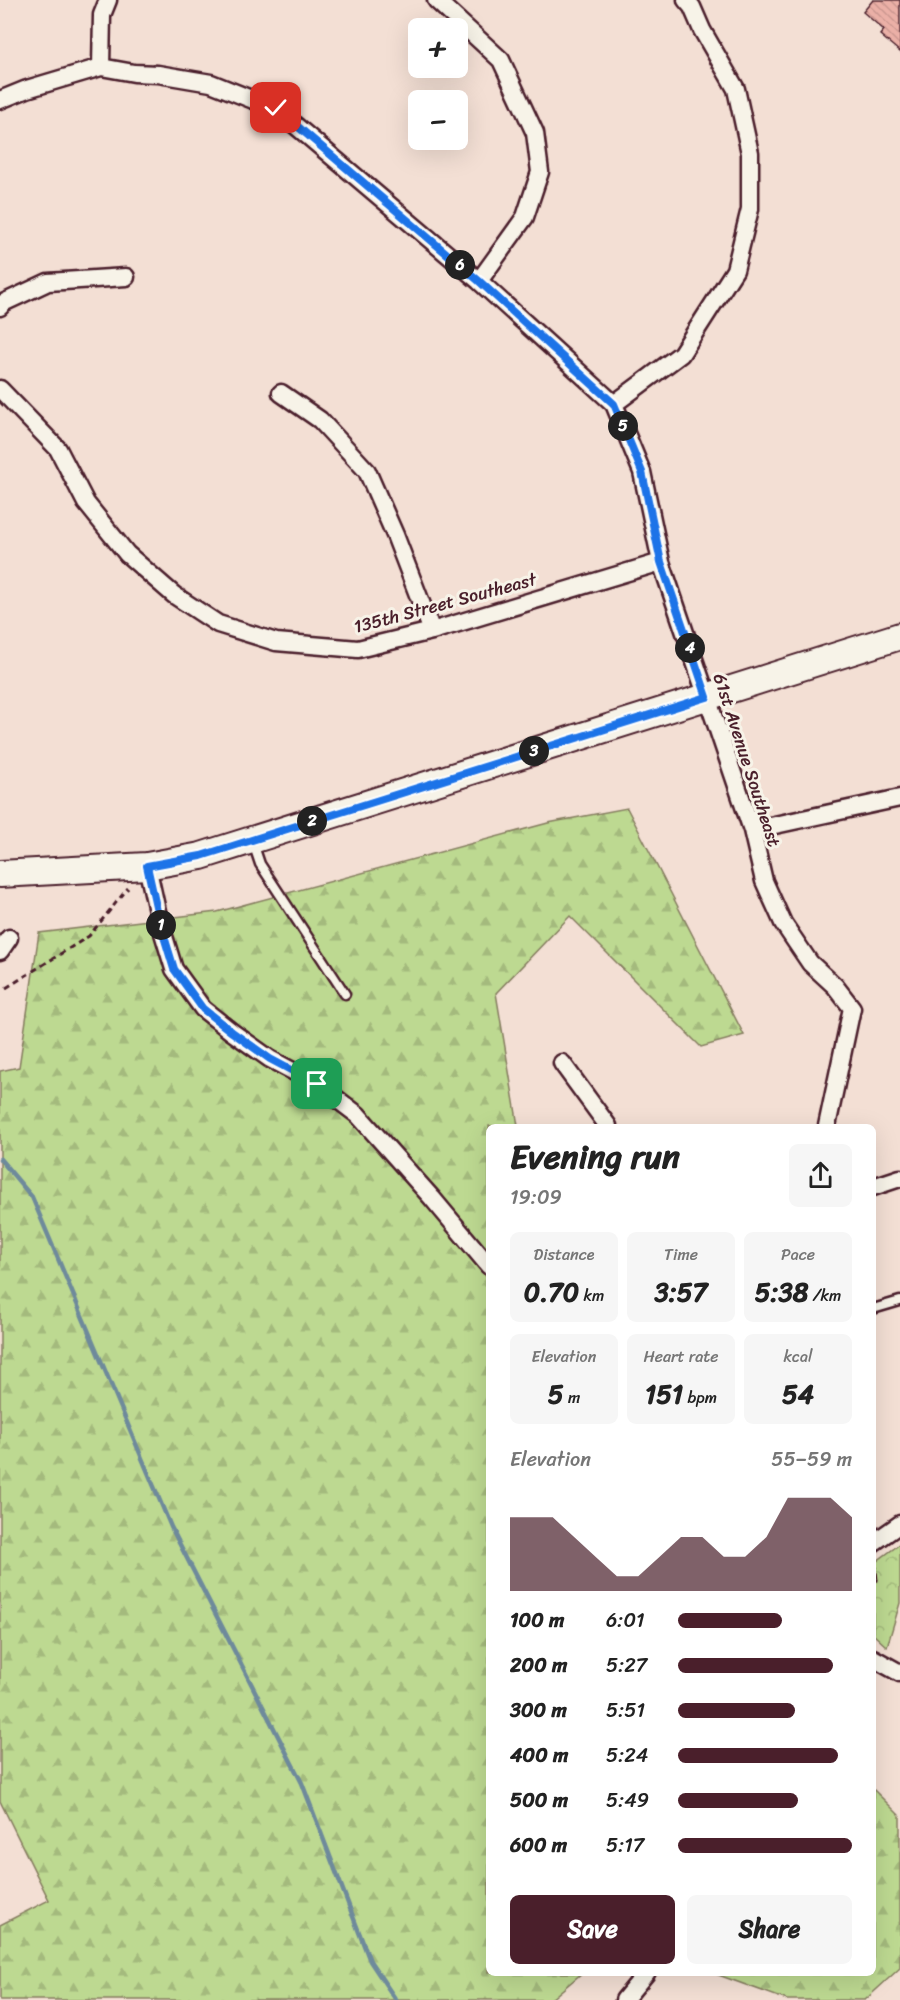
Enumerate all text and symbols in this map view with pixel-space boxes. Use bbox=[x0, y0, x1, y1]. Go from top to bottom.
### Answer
map controls bbox=[408, 18, 468, 150]
button: + bbox=[408, 18, 468, 78]
pin bbox=[250, 82, 301, 133]
button: − bbox=[408, 90, 468, 150]
icon: check bbox=[259, 91, 292, 124]
pin: 6 bbox=[445, 250, 475, 280]
text: 6 bbox=[455, 250, 465, 279]
pin: 5 bbox=[608, 411, 638, 441]
text: 5 bbox=[618, 411, 628, 440]
street label: 135th Street Southeast bbox=[350, 563, 541, 643]
pin: 4 bbox=[675, 633, 705, 663]
text: 4 bbox=[685, 633, 695, 662]
street label: 61st Avenue Southeast bbox=[704, 669, 790, 851]
pin: 3 bbox=[519, 736, 549, 766]
text: 3 bbox=[530, 736, 538, 765]
pin: 2 bbox=[297, 806, 327, 836]
text: 2 bbox=[307, 806, 317, 835]
pin: 1 bbox=[146, 910, 176, 940]
text: 1 bbox=[158, 910, 164, 939]
pin bbox=[291, 1058, 342, 1109]
icon: arrive bbox=[300, 1067, 333, 1100]
text: Evening run bbox=[510, 1128, 680, 1186]
button: share bbox=[789, 1144, 852, 1207]
text: 19:09 bbox=[510, 1180, 562, 1215]
text: Distance bbox=[534, 1240, 594, 1269]
text: Time bbox=[664, 1240, 698, 1269]
text: Pace bbox=[781, 1240, 815, 1269]
text: 0.70 bbox=[524, 1269, 579, 1315]
text: 3:57 bbox=[655, 1269, 707, 1315]
text: 5:38 bbox=[755, 1269, 808, 1315]
text: km bbox=[579, 1281, 604, 1310]
text: /km bbox=[808, 1281, 841, 1310]
text: Elevation bbox=[532, 1342, 596, 1371]
text: Heart rate bbox=[643, 1342, 719, 1371]
text: kcal bbox=[783, 1342, 813, 1371]
text: 5 bbox=[548, 1371, 564, 1417]
text: 151 bbox=[645, 1371, 683, 1417]
text: 54 bbox=[782, 1371, 814, 1417]
text: m bbox=[564, 1383, 580, 1412]
text: bpm bbox=[683, 1383, 717, 1412]
text: Elevation bbox=[510, 1442, 591, 1477]
text: 55–59 m bbox=[771, 1442, 852, 1477]
text: 100 m bbox=[510, 1603, 564, 1638]
text: 6:01 bbox=[606, 1603, 645, 1638]
text: 200 m bbox=[510, 1648, 567, 1683]
text: 5:27 bbox=[606, 1648, 647, 1683]
text: 300 m bbox=[510, 1693, 567, 1728]
text: 5:51 bbox=[606, 1693, 645, 1728]
text: 400 m bbox=[510, 1738, 568, 1773]
text: 5:24 bbox=[606, 1738, 648, 1773]
text: 500 m bbox=[510, 1783, 568, 1818]
text: 5:49 bbox=[606, 1783, 649, 1818]
text: 600 m bbox=[510, 1828, 567, 1863]
text: 5:17 bbox=[606, 1828, 644, 1863]
button: Save bbox=[510, 1895, 675, 1964]
button: Share bbox=[687, 1895, 852, 1964]

